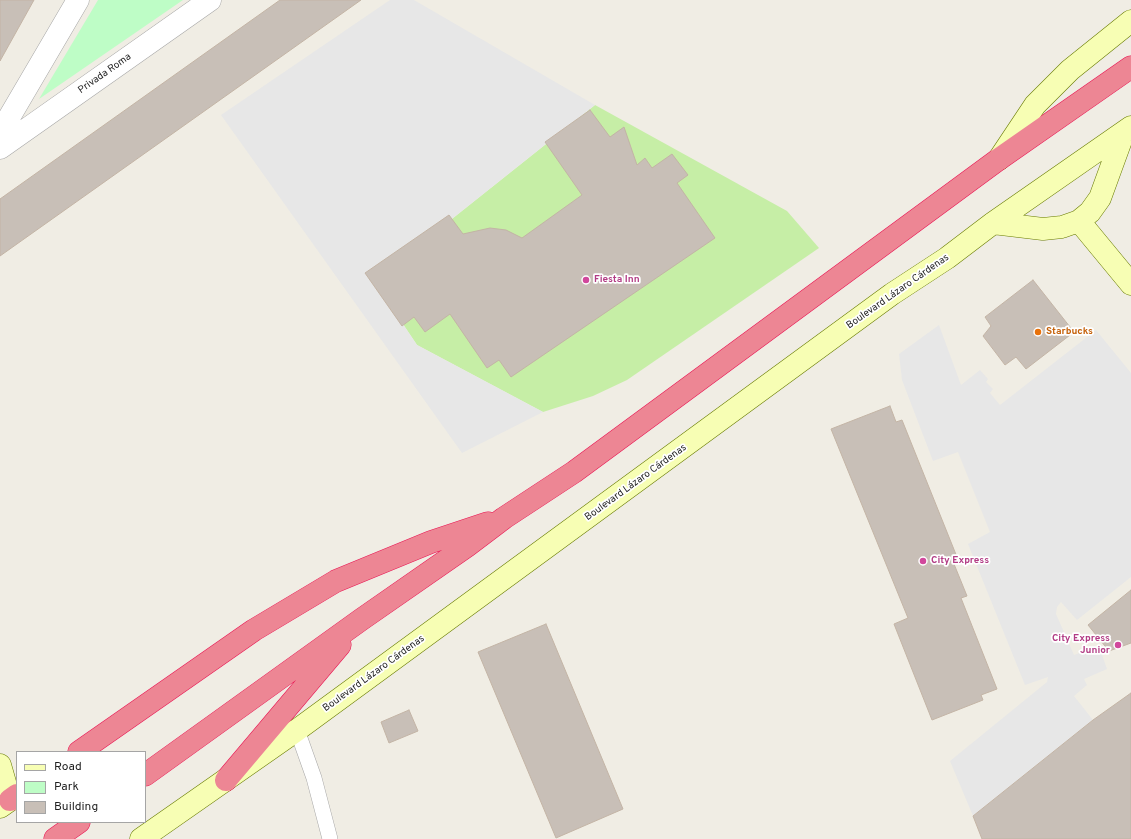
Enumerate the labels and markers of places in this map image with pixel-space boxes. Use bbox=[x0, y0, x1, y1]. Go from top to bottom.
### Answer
place label: Fiesta Inn bbox=[594, 274, 640, 286]
marker: Fiesta Inn bbox=[581, 275, 591, 285]
place label: Starbucks bbox=[1046, 326, 1093, 338]
marker: Starbucks bbox=[1033, 327, 1043, 337]
place label: City Express bbox=[931, 555, 989, 567]
marker: City Express bbox=[918, 556, 928, 566]
place label: City Express Junior bbox=[1052, 633, 1110, 656]
marker: City Express Junior bbox=[1113, 640, 1123, 650]

